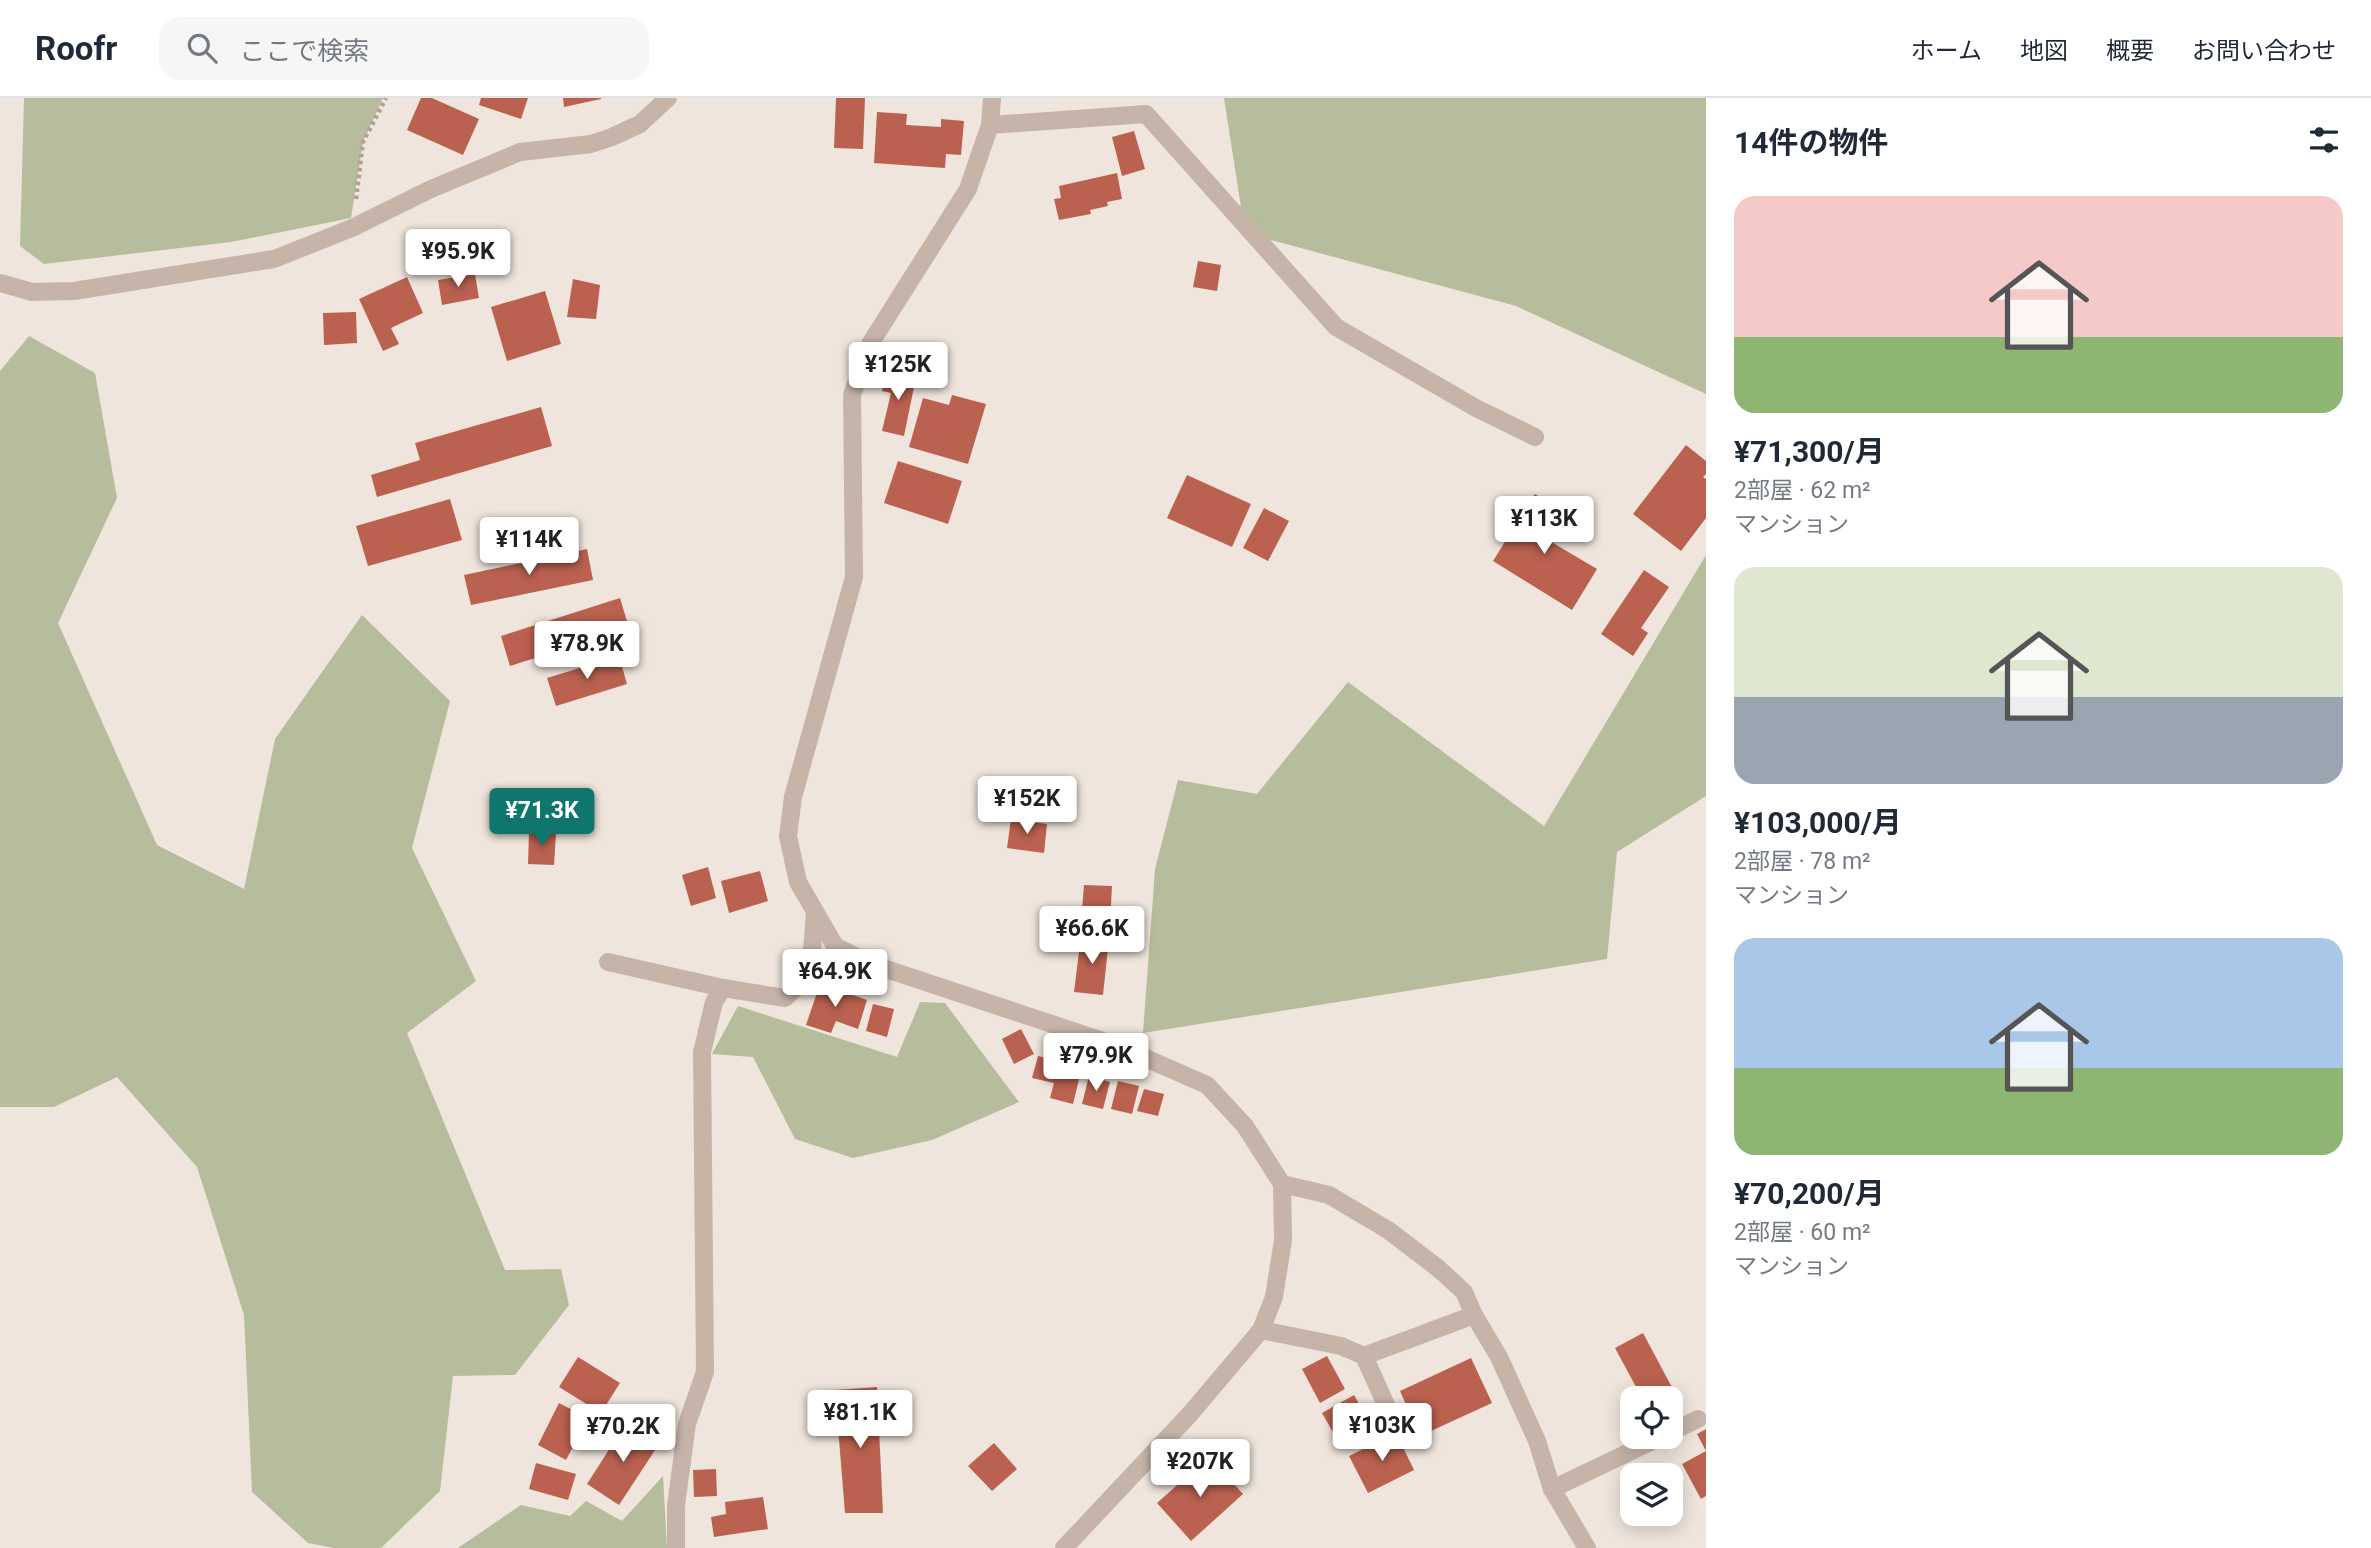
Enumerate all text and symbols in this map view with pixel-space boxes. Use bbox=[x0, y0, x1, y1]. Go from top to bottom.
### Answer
search box bbox=[159, 17, 649, 80]
text: Roofr bbox=[35, 29, 117, 68]
icon: search bbox=[183, 29, 221, 67]
text: ここで検索 bbox=[239, 36, 369, 66]
text: ホーム bbox=[1911, 37, 1982, 65]
text: 地図 bbox=[2020, 37, 2068, 65]
text: 概要 bbox=[2106, 37, 2154, 65]
text: お問い合わせ bbox=[2192, 37, 2336, 65]
icon: filters bbox=[2305, 121, 2343, 159]
text: 14件の物件 bbox=[1734, 125, 1888, 160]
pin: ¥95.9K bbox=[401, 230, 515, 289]
text: ¥95.9K bbox=[421, 238, 495, 265]
icon: home bbox=[1976, 242, 2102, 368]
pin: ¥125K bbox=[849, 342, 947, 402]
text: ¥125K bbox=[865, 351, 931, 378]
text: ¥71,300/月 bbox=[1734, 434, 1885, 469]
text: 2部屋 · 62 m² bbox=[1734, 477, 1871, 504]
pin: ¥113K bbox=[1495, 496, 1593, 556]
text: ¥113K bbox=[1511, 505, 1577, 532]
text: マンション bbox=[1734, 511, 1849, 538]
pin: ¥114K bbox=[480, 518, 578, 577]
text: ¥114K bbox=[496, 526, 562, 553]
icon: home bbox=[1976, 613, 2102, 739]
pin: ¥78.9K bbox=[530, 622, 644, 681]
text: ¥78.9K bbox=[550, 630, 624, 657]
pin: ¥152K bbox=[978, 776, 1076, 836]
text: ¥152K bbox=[994, 785, 1060, 812]
pin: ¥71.3K bbox=[485, 788, 599, 848]
text: ¥71.3K bbox=[505, 797, 579, 824]
text: ¥103,000/月 bbox=[1734, 805, 1902, 840]
text: 2部屋 · 78 m² bbox=[1734, 848, 1871, 875]
text: マンション bbox=[1734, 882, 1849, 909]
pin: ¥66.6K bbox=[1035, 906, 1149, 966]
text: ¥66.6K bbox=[1055, 915, 1129, 942]
pin: ¥64.9K bbox=[778, 950, 892, 1009]
text: ¥64.9K bbox=[798, 958, 872, 985]
icon: home bbox=[1976, 984, 2102, 1110]
pin: ¥79.9K bbox=[1039, 1034, 1153, 1093]
text: ¥79.9K bbox=[1059, 1042, 1133, 1069]
text: ¥70,200/月 bbox=[1734, 1176, 1885, 1211]
text: 2部屋 · 60 m² bbox=[1734, 1219, 1871, 1246]
text: マンション bbox=[1734, 1253, 1849, 1280]
map controls bbox=[1620, 1386, 1683, 1526]
button: locate bbox=[1620, 1386, 1683, 1449]
pin: ¥81.1K bbox=[803, 1390, 917, 1450]
text: ¥81.1K bbox=[823, 1399, 897, 1426]
pin: ¥70.2K bbox=[566, 1404, 680, 1464]
pin: ¥103K bbox=[1333, 1404, 1431, 1463]
text: ¥103K bbox=[1349, 1412, 1415, 1439]
text: ¥70.2K bbox=[586, 1413, 660, 1440]
pin: ¥207K bbox=[1151, 1440, 1249, 1499]
text: ¥207K bbox=[1167, 1448, 1233, 1475]
button: layers bbox=[1620, 1463, 1683, 1526]

